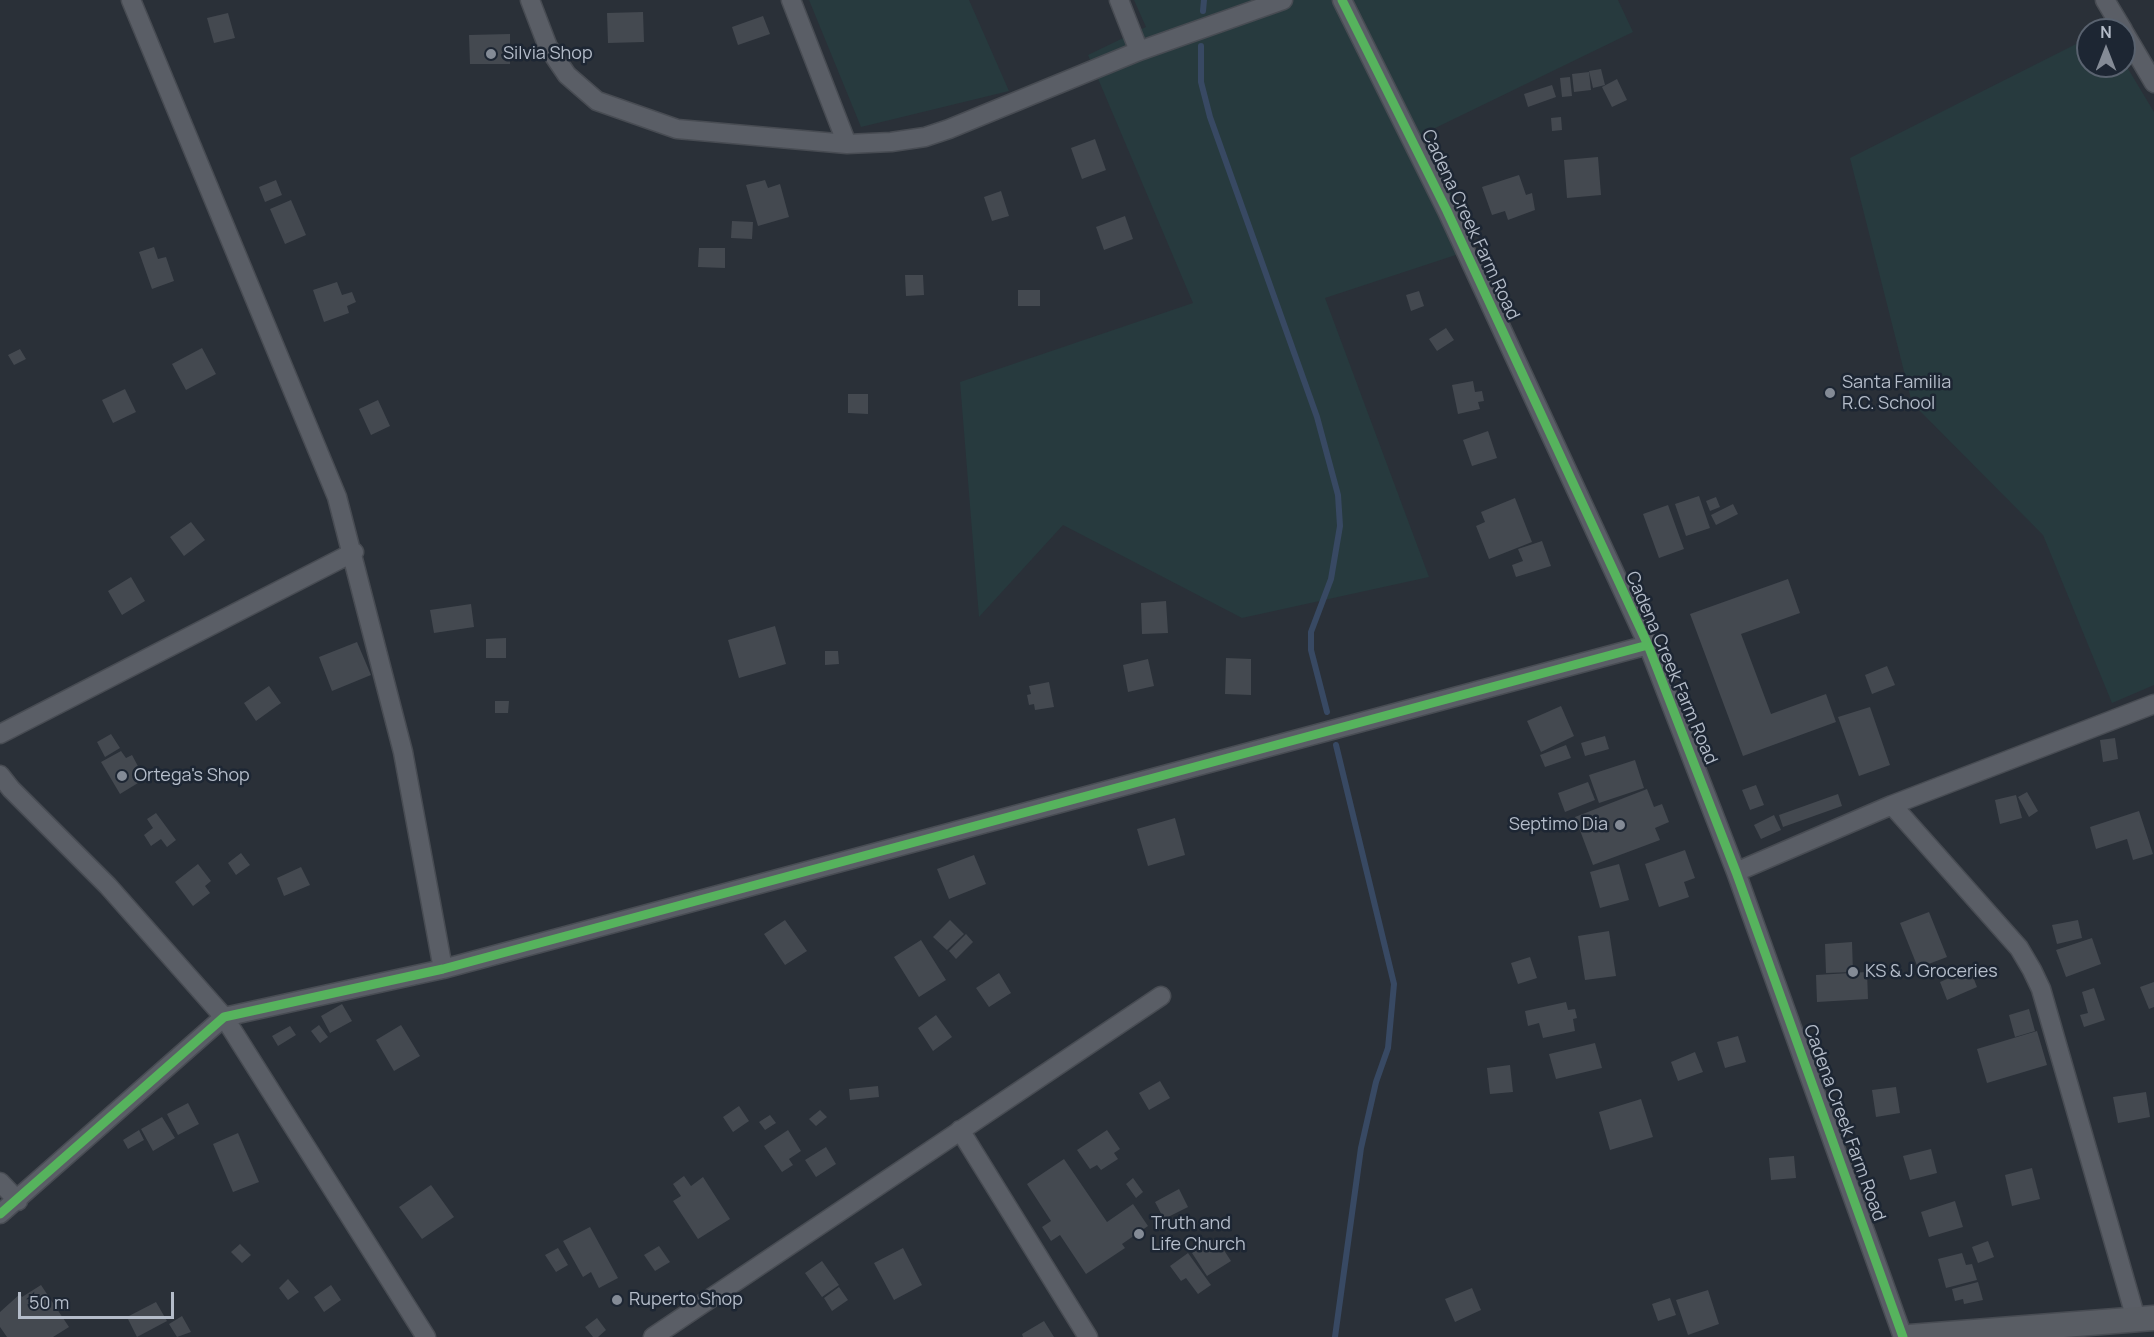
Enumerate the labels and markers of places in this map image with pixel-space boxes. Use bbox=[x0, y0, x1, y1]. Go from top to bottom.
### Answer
place label: Silvia Shop bbox=[503, 43, 593, 65]
marker: Silvia Shop bbox=[484, 47, 498, 61]
place label: Santa Familia R.C. School bbox=[1842, 372, 1951, 415]
marker: Santa Familia R.C. School bbox=[1823, 386, 1837, 400]
place label: Ortega's Shop bbox=[134, 765, 250, 787]
marker: Ortega's Shop bbox=[115, 769, 129, 783]
place label: Septimo Dia bbox=[1509, 814, 1608, 836]
marker: Septimo Dia bbox=[1613, 818, 1627, 832]
place label: KS & J Groceries bbox=[1865, 961, 1998, 983]
marker: KS & J Groceries bbox=[1846, 965, 1860, 979]
place label: Truth and Life Church bbox=[1151, 1213, 1246, 1256]
marker: Truth and Life Church bbox=[1132, 1227, 1146, 1241]
place label: Ruperto Shop bbox=[629, 1289, 743, 1311]
marker: Ruperto Shop bbox=[610, 1293, 624, 1307]

